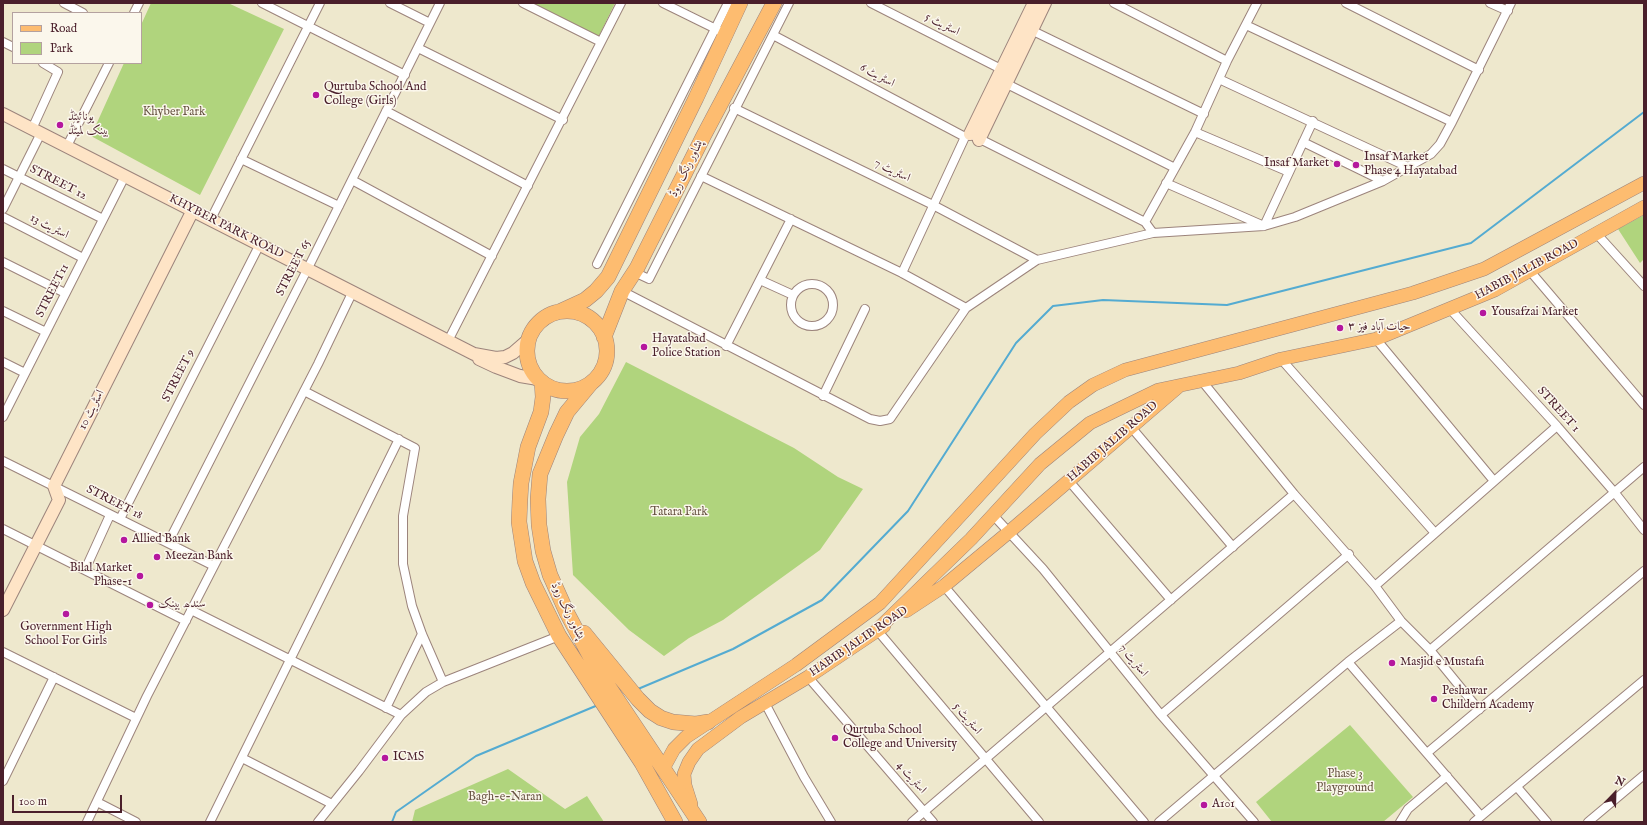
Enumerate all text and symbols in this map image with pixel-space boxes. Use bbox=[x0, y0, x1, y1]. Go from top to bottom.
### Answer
street label: اسٹریٹ 5 bbox=[922, 10, 962, 40]
legend bbox=[12, 12, 142, 64]
text: Road bbox=[50, 21, 77, 36]
text: Park bbox=[50, 41, 73, 56]
street label: اسٹریٹ 6 bbox=[857, 61, 897, 91]
place label: Qurtuba School And College (Girls) bbox=[324, 81, 426, 109]
marker: Qurtuba School And College (Girls) bbox=[311, 90, 321, 100]
park label: Khyber Park bbox=[143, 106, 205, 120]
place label: یونائیٹڈ بینک لمیٹڈ bbox=[68, 111, 109, 139]
marker: یونائیٹڈ بینک لمیٹڈ bbox=[55, 120, 65, 130]
street label: پشاور رنگ روڈ bbox=[667, 138, 707, 200]
place label: Insaf Market Phase 4 Hayatabad bbox=[1364, 151, 1457, 179]
street label: اسٹریٹ 7 bbox=[872, 156, 912, 186]
place label: Insaf Market bbox=[1264, 157, 1329, 171]
marker: Insaf Market bbox=[1332, 159, 1342, 169]
marker: Insaf Market Phase 4 Hayatabad bbox=[1351, 160, 1361, 170]
street label: STREET 12 bbox=[27, 163, 89, 203]
street label: KHYBER PARK ROAD bbox=[166, 192, 286, 262]
street label: اسٹریٹ 13 bbox=[27, 211, 71, 243]
street label: STREET 65 bbox=[274, 237, 314, 299]
street label: HABIB JALIB ROAD bbox=[1473, 237, 1581, 303]
street label: STREET11 bbox=[33, 262, 73, 320]
place label: Yousafzai Market bbox=[1491, 306, 1578, 320]
marker: Yousafzai Market bbox=[1478, 308, 1488, 318]
place label: حیات آباد فیز ۳ bbox=[1348, 321, 1411, 335]
marker: حیات آباد فیز ۳ bbox=[1335, 323, 1345, 333]
place label: Hayatabad Police Station bbox=[652, 333, 720, 361]
marker: Hayatabad Police Station bbox=[639, 342, 649, 352]
street label: STREET 9 bbox=[160, 347, 198, 405]
street label: STREET 1 bbox=[1534, 384, 1582, 436]
street label: اسٹریٹ 10 bbox=[76, 388, 108, 432]
street label: HABIB JALIB ROAD bbox=[1065, 399, 1161, 485]
street label: STREET 18 bbox=[84, 483, 144, 523]
park label: Tatara Park bbox=[650, 506, 708, 520]
place label: Allied Bank bbox=[132, 533, 190, 547]
marker: Allied Bank bbox=[119, 535, 129, 545]
place label: Meezan Bank bbox=[165, 550, 233, 564]
marker: Meezan Bank bbox=[152, 552, 162, 562]
place label: Bilal Market Phase-1 bbox=[70, 562, 132, 590]
marker: Bilal Market Phase-1 bbox=[135, 571, 145, 581]
street label: پشاور رنگ روڈ bbox=[547, 580, 587, 642]
place label: سندھ بینک bbox=[158, 598, 206, 612]
marker: سندھ بینک bbox=[145, 600, 155, 610]
street label: HABIB JALIB ROAD bbox=[807, 604, 911, 680]
marker: Government High School For Girls bbox=[61, 609, 71, 619]
place label: Government High School For Girls bbox=[20, 621, 112, 649]
street label: اسٹریٹ 7 bbox=[1115, 642, 1151, 680]
place label: Masjid e Mustafa bbox=[1400, 656, 1484, 670]
marker: Masjid e Mustafa bbox=[1387, 658, 1397, 668]
place label: Peshawar Childern Academy bbox=[1442, 685, 1534, 713]
marker: Peshawar Childern Academy bbox=[1429, 694, 1439, 704]
street label: اسٹریٹ 5 bbox=[950, 700, 984, 738]
place label: Qurtuba School College and University bbox=[843, 724, 957, 752]
marker: Qurtuba School College and University bbox=[830, 733, 840, 743]
place label: ICMS bbox=[393, 751, 424, 765]
marker: ICMS bbox=[380, 753, 390, 763]
street label: اسٹریٹ 4 bbox=[893, 759, 929, 797]
park label: Phase 3 Playground bbox=[1316, 768, 1374, 796]
north arrow bbox=[1595, 773, 1635, 813]
text: N bbox=[1613, 774, 1627, 790]
scale bar bbox=[14, 787, 124, 813]
park label: Bagh-e-Naran bbox=[468, 791, 542, 805]
text: 100 m bbox=[19, 794, 47, 809]
place label: A101 bbox=[1212, 798, 1235, 812]
marker: A101 bbox=[1199, 800, 1209, 810]

